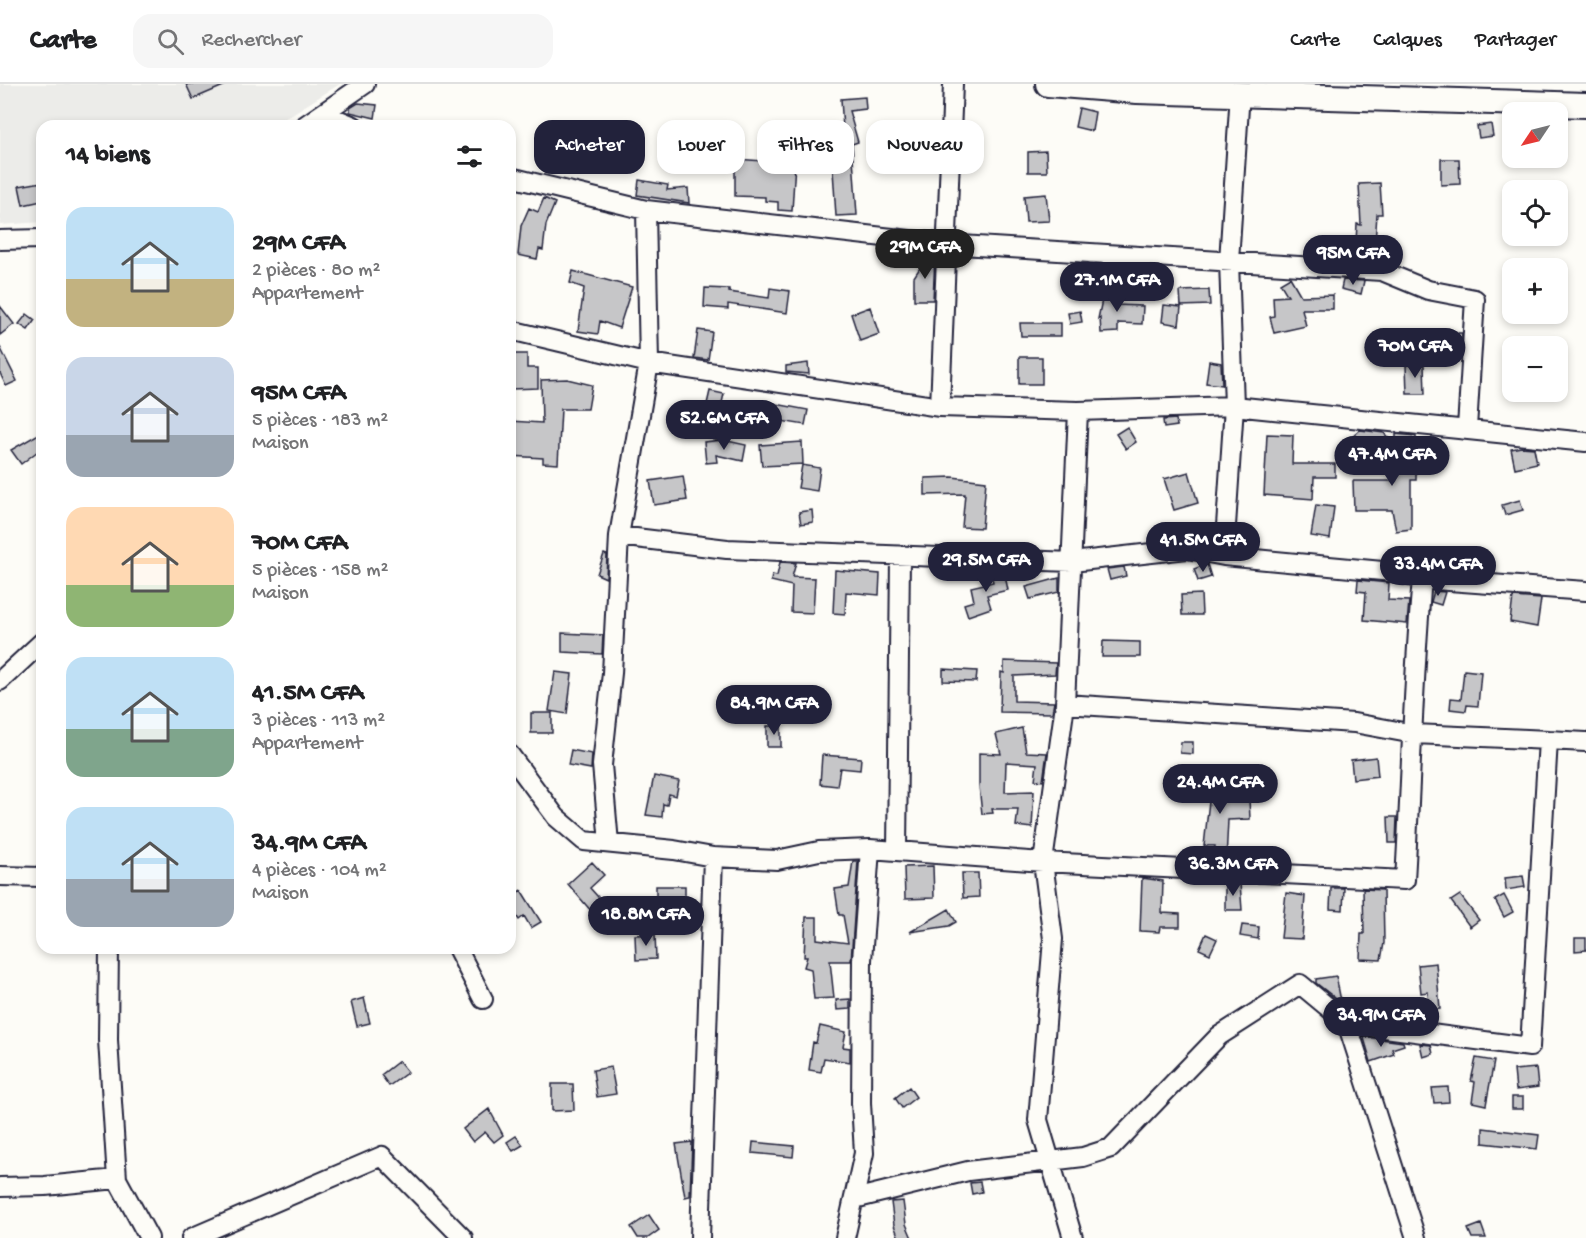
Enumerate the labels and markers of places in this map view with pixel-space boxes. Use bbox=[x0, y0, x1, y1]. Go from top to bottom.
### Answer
pin: 29M CFA bbox=[870, 229, 980, 280]
pin: 95M CFA bbox=[1298, 235, 1408, 286]
pin: 27.1M CFA bbox=[1048, 262, 1186, 313]
pin: 70M CFA bbox=[1360, 328, 1470, 379]
pin: 52.6M CFA bbox=[655, 400, 793, 451]
pin: 47.4M CFA bbox=[1323, 436, 1461, 487]
pin: 41.5M CFA bbox=[1134, 522, 1272, 573]
pin: 29.5M CFA bbox=[917, 542, 1055, 593]
pin: 33.4M CFA bbox=[1369, 546, 1507, 597]
pin: 84.9M CFA bbox=[705, 685, 843, 736]
pin: 24.4M CFA bbox=[1151, 764, 1289, 815]
pin: 36.3M CFA bbox=[1164, 846, 1302, 897]
pin: 18.8M CFA bbox=[577, 896, 715, 947]
pin: 34.9M CFA bbox=[1312, 997, 1450, 1048]

